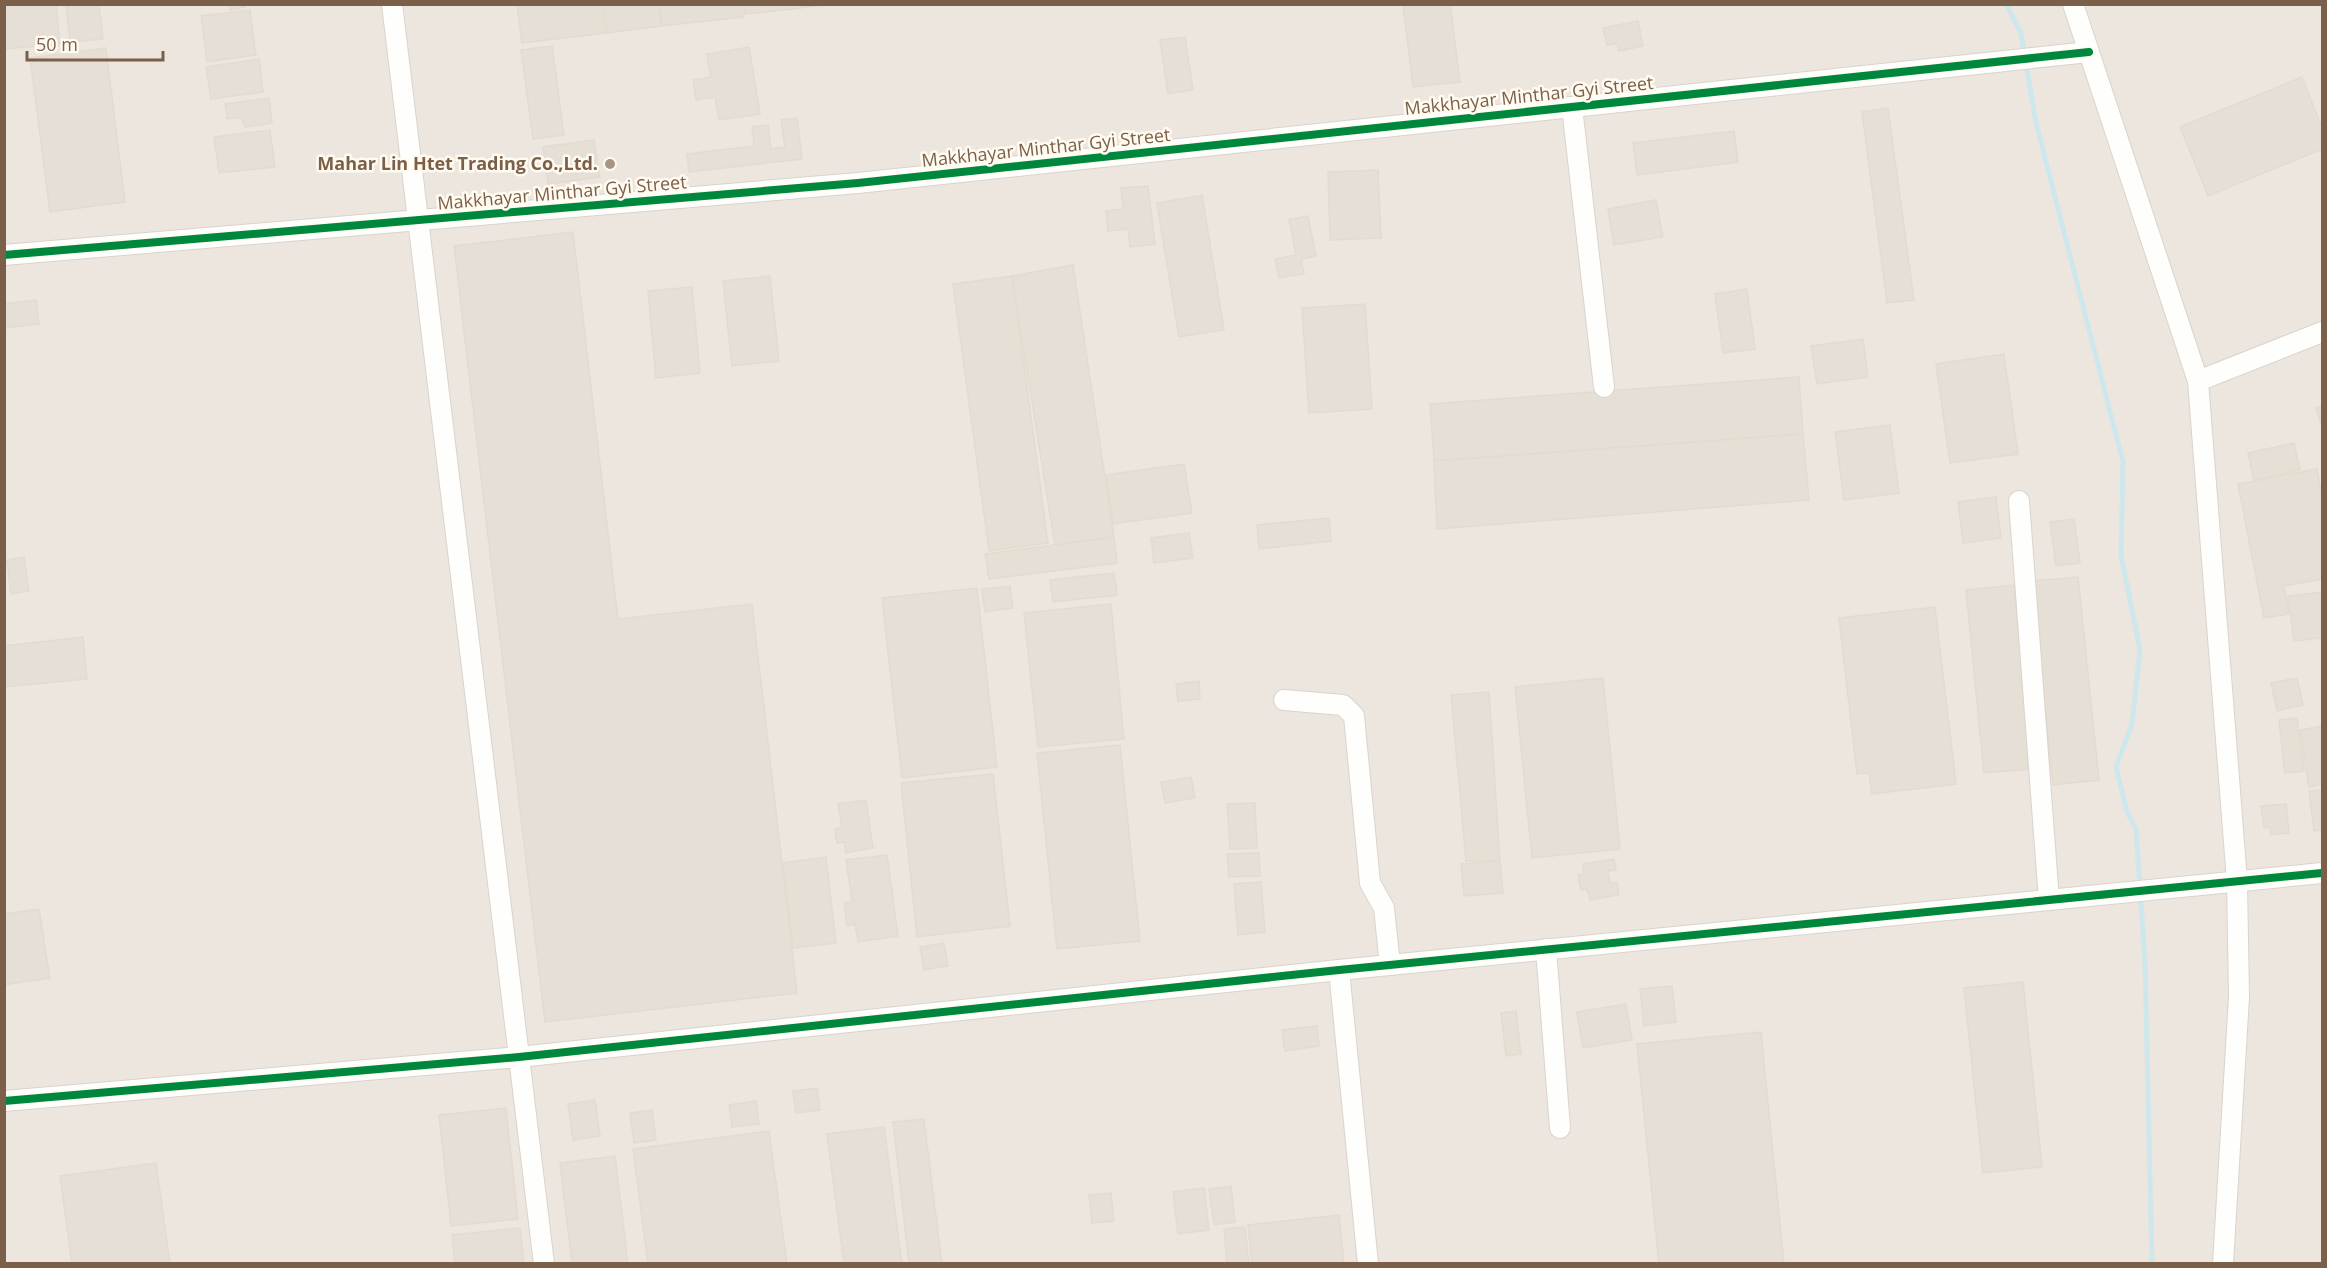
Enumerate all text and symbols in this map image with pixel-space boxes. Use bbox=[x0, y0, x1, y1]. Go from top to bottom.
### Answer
scale bar bbox=[27, 24, 164, 62]
text: 50 m bbox=[36, 32, 78, 56]
street label: Makkhayar Minthar Gyi Street bbox=[1403, 70, 1654, 120]
street label: Makkhayar Minthar Gyi Street bbox=[920, 122, 1171, 172]
place label: Mahar Lin Htet Trading Co.,Ltd. bbox=[317, 151, 598, 175]
marker: Mahar Lin Htet Trading Co.,Ltd. bbox=[603, 157, 617, 171]
street label: Makkhayar Minthar Gyi Street bbox=[436, 169, 688, 215]

